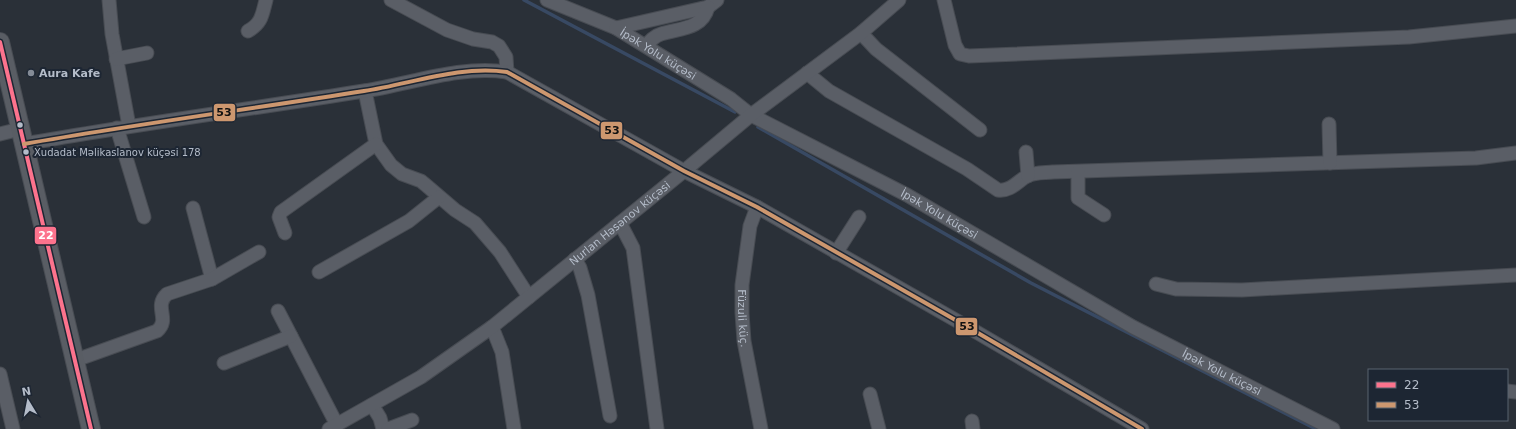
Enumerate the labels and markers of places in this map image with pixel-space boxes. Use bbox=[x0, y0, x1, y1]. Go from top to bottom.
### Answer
place label: Aura Kafe bbox=[39, 67, 100, 80]
marker: Aura Kafe bbox=[26, 68, 36, 78]
unlabelled marker bbox=[15, 120, 25, 130]
marker: Xudadat Məlikaslanov küçəsi 178 bbox=[21, 147, 31, 157]
place label: Xudadat Məlikaslanov küçəsi 178 bbox=[34, 147, 201, 158]

